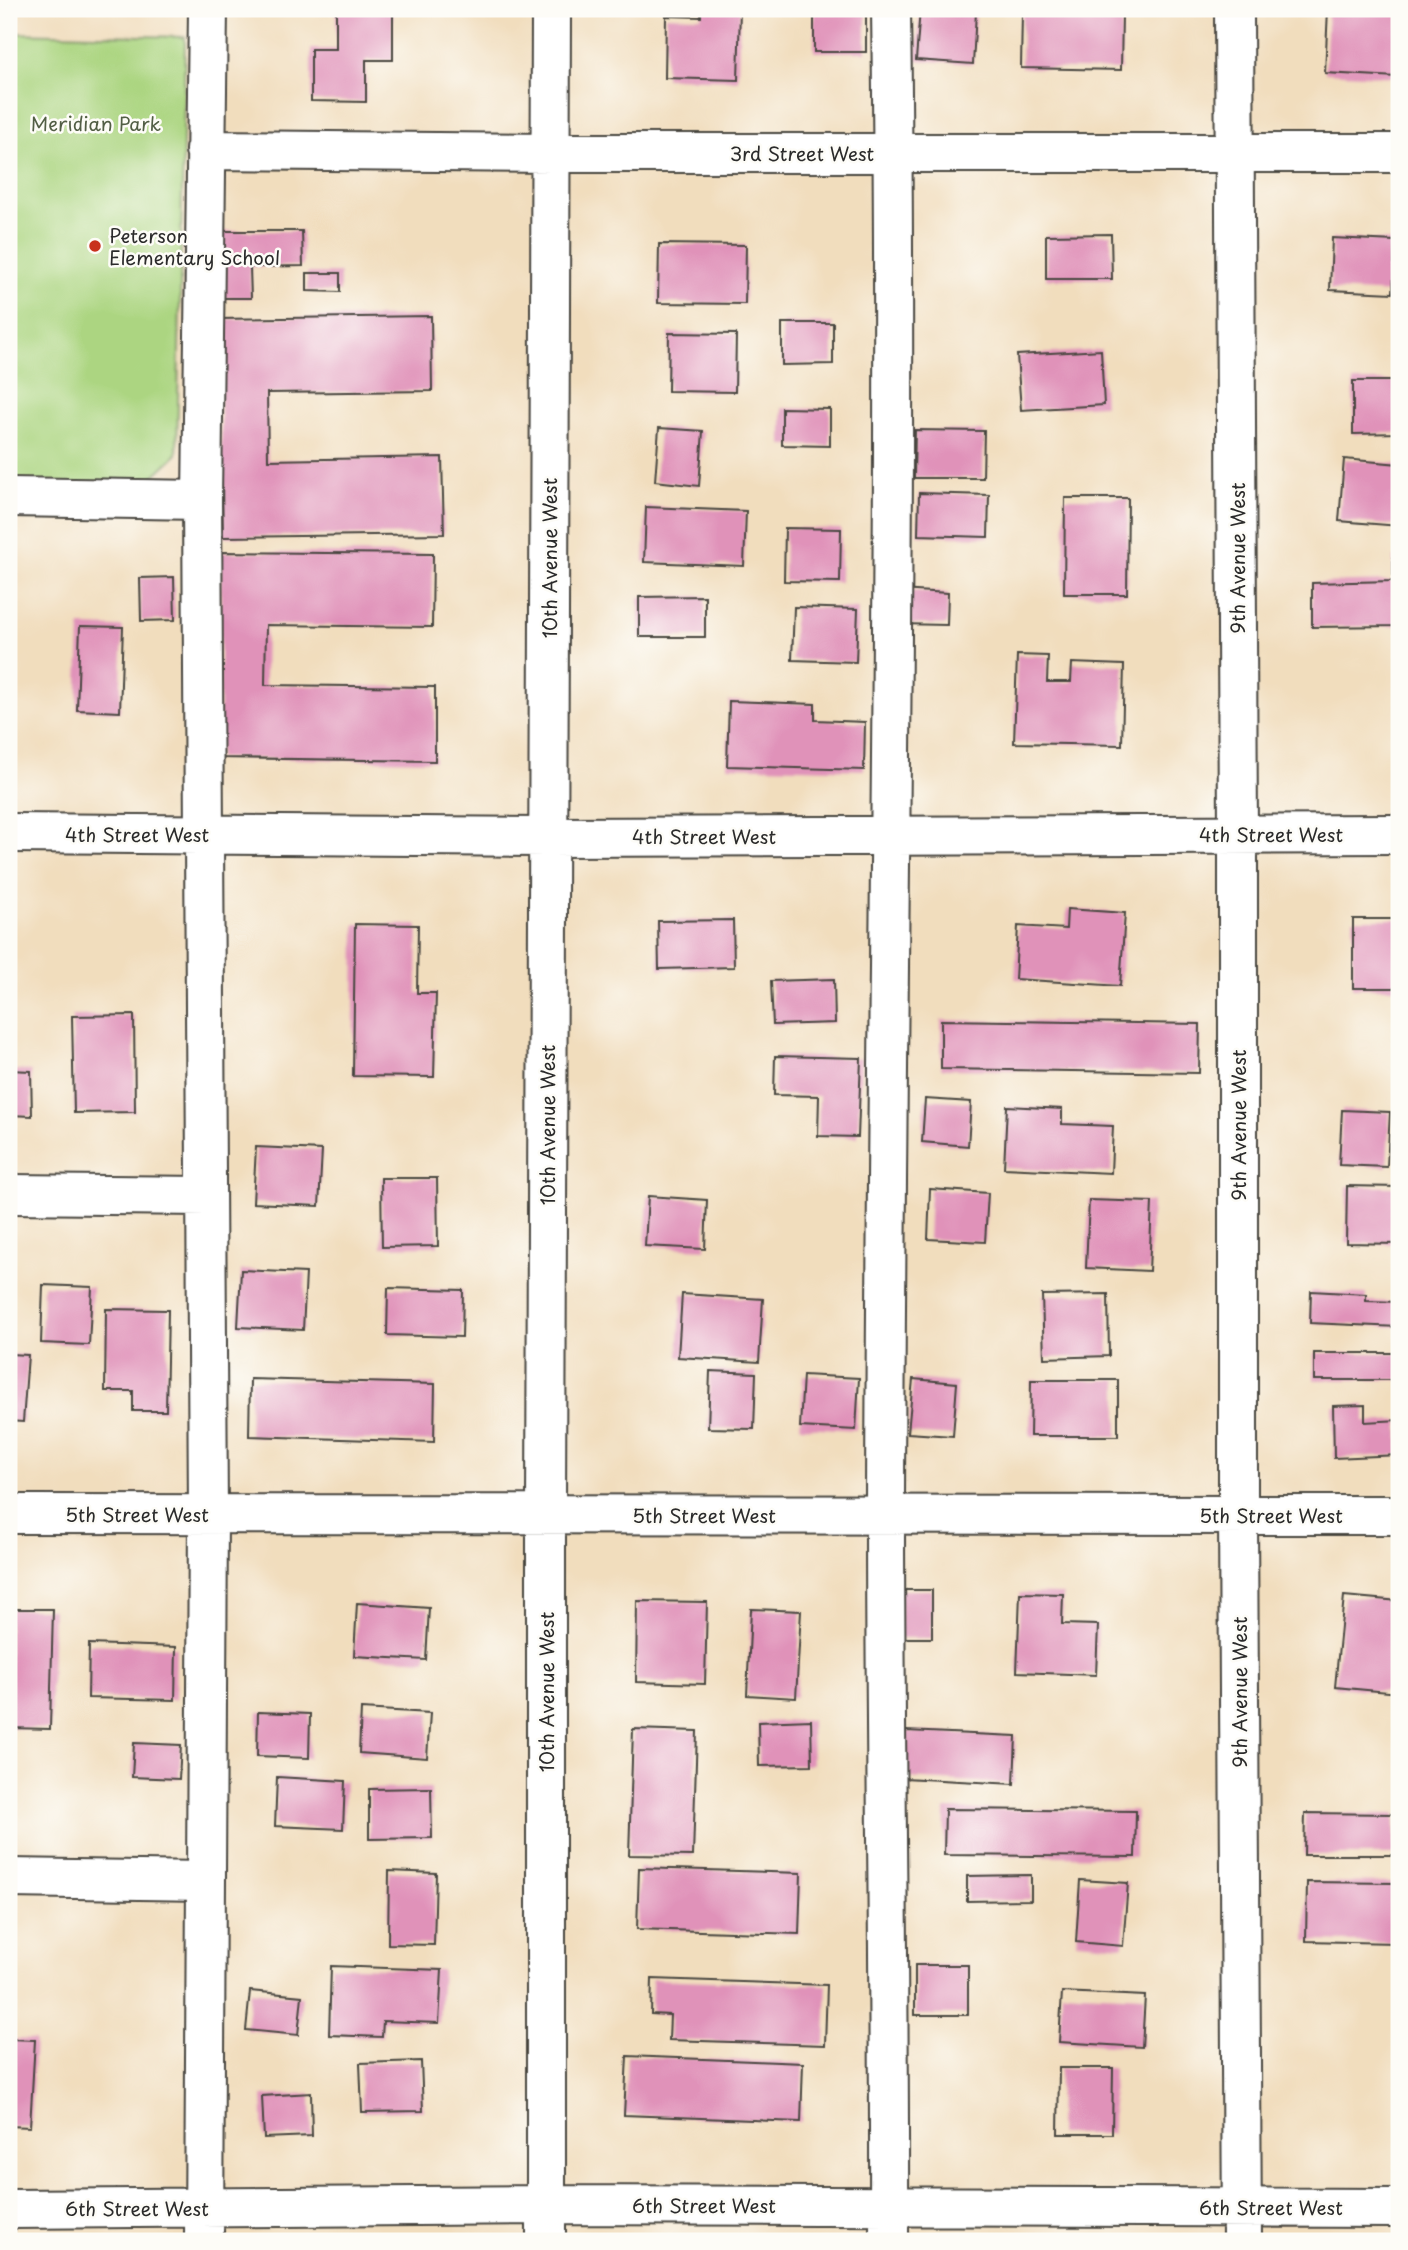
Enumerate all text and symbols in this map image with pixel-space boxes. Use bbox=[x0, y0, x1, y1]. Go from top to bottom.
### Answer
park label: Meridian Park bbox=[31, 109, 162, 137]
street label: 3rd Street West bbox=[730, 139, 875, 167]
place label: Peterson Elementary School bbox=[109, 221, 280, 271]
marker: Peterson Elementary School bbox=[87, 238, 103, 254]
street label: 10th Avenue West bbox=[535, 477, 563, 638]
street label: 9th Avenue West bbox=[1223, 482, 1251, 634]
street label: 4th Street West bbox=[65, 820, 209, 848]
street label: 4th Street West bbox=[1199, 820, 1343, 848]
street label: 4th Street West bbox=[632, 822, 776, 850]
street label: 10th Avenue West bbox=[533, 1044, 561, 1205]
street label: 9th Avenue West bbox=[1224, 1049, 1252, 1201]
street label: 5th Street West bbox=[65, 1500, 209, 1528]
street label: 5th Street West bbox=[632, 1501, 776, 1529]
street label: 5th Street West bbox=[1199, 1501, 1343, 1529]
street label: 10th Avenue West bbox=[532, 1611, 560, 1772]
street label: 9th Avenue West bbox=[1225, 1616, 1253, 1768]
street label: 6th Street West bbox=[632, 2191, 776, 2219]
street label: 6th Street West bbox=[1199, 2193, 1343, 2221]
street label: 6th Street West bbox=[65, 2194, 209, 2222]

